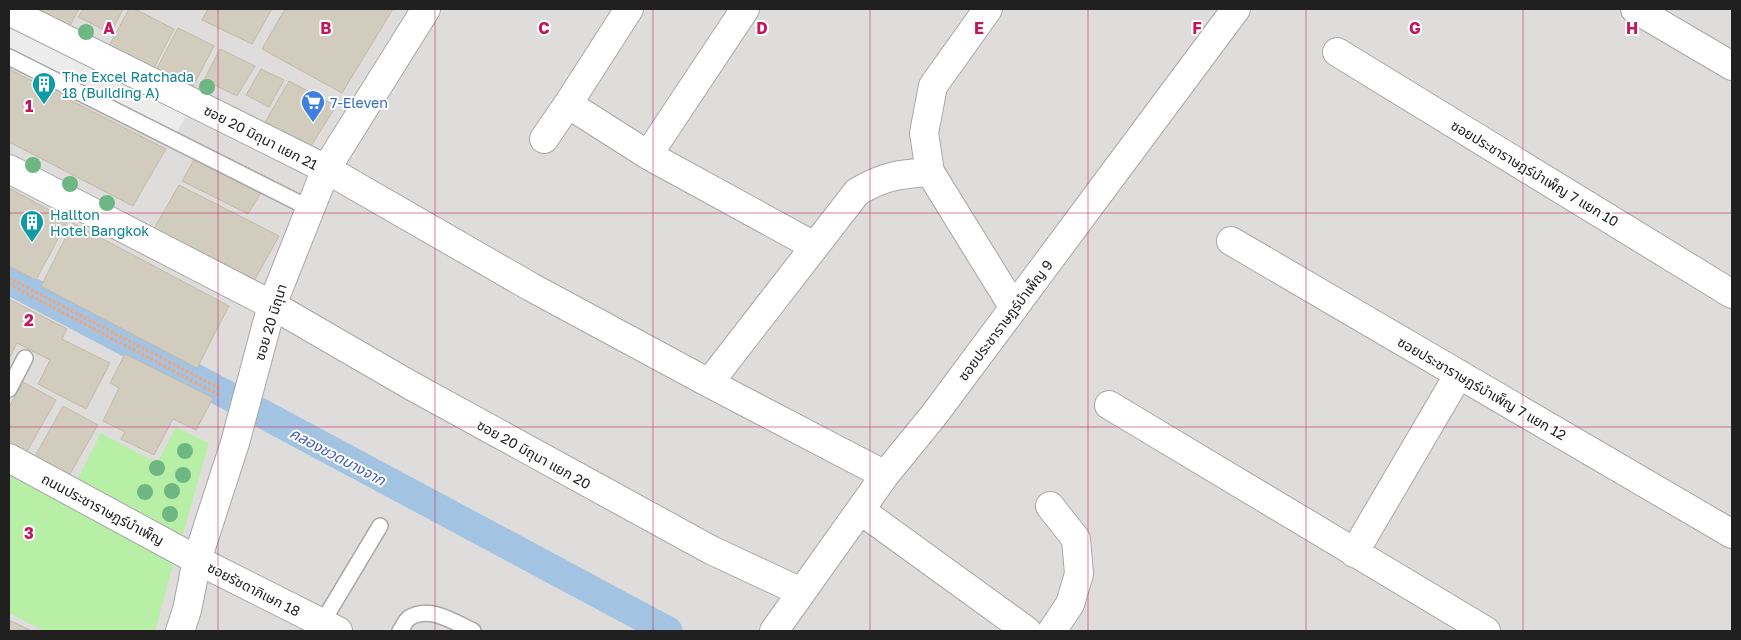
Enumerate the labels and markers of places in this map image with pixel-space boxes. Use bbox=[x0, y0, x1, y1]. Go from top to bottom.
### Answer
place label: The Excel Ratchada 18 (Building A) bbox=[62, 68, 194, 101]
building icon: The Excel Ratchada 18 (Building A) bbox=[31, 71, 57, 105]
supermarket icon: 7-Eleven bbox=[300, 89, 326, 123]
place label: 7-Eleven bbox=[330, 94, 388, 111]
place label: Hallton Hotel Bangkok bbox=[50, 206, 149, 239]
building icon: Hallton Hotel Bangkok bbox=[19, 209, 45, 243]

